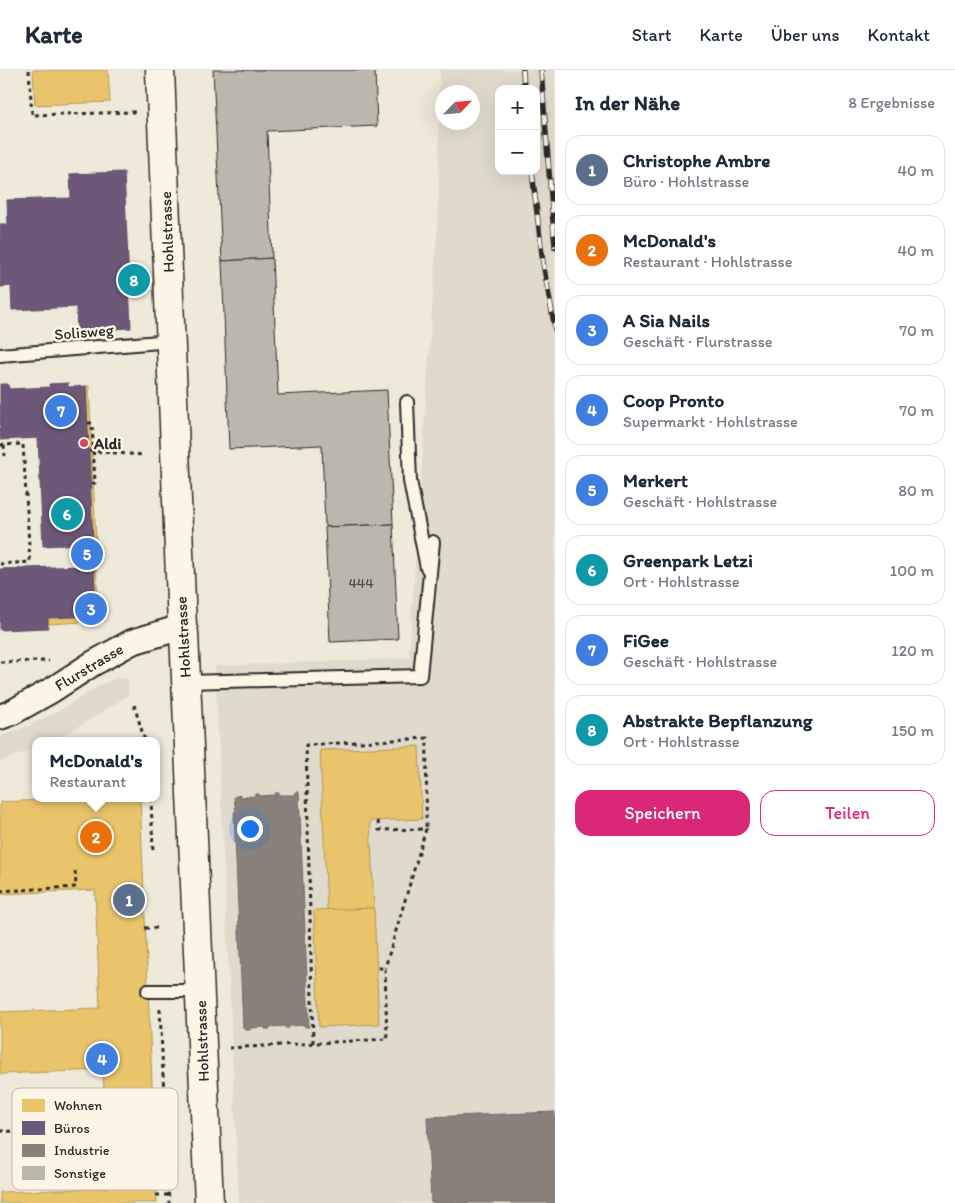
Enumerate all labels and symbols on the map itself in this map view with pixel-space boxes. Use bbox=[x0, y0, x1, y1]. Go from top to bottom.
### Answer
north arrow bbox=[435, 85, 480, 130]
street label: Hohlstrasse bbox=[156, 191, 178, 273]
pin: 8 bbox=[118, 261, 150, 299]
street label: Solisweg bbox=[53, 320, 115, 344]
pin: 7 bbox=[45, 392, 77, 430]
place label: Aldi bbox=[93, 434, 121, 453]
marker: Aldi bbox=[78, 437, 90, 449]
pin: 6 bbox=[51, 495, 83, 533]
pin: 5 bbox=[71, 535, 103, 573]
house number: 444 bbox=[348, 575, 374, 592]
pin: 3 bbox=[75, 590, 107, 628]
street label: Hohlstrasse bbox=[171, 596, 195, 678]
street label: Flurstrasse bbox=[51, 639, 127, 695]
your location bbox=[237, 816, 263, 842]
pin: 2 bbox=[80, 818, 112, 856]
pin: 1 bbox=[113, 881, 145, 919]
street label: Hohlstrasse bbox=[191, 1000, 213, 1082]
pin: 4 bbox=[86, 1040, 118, 1078]
legend bbox=[12, 1088, 178, 1190]
text: Wohnen bbox=[54, 1097, 102, 1114]
text: Büros bbox=[54, 1120, 90, 1137]
text: Industrie bbox=[54, 1142, 110, 1159]
text: Sonstige bbox=[54, 1165, 106, 1182]

